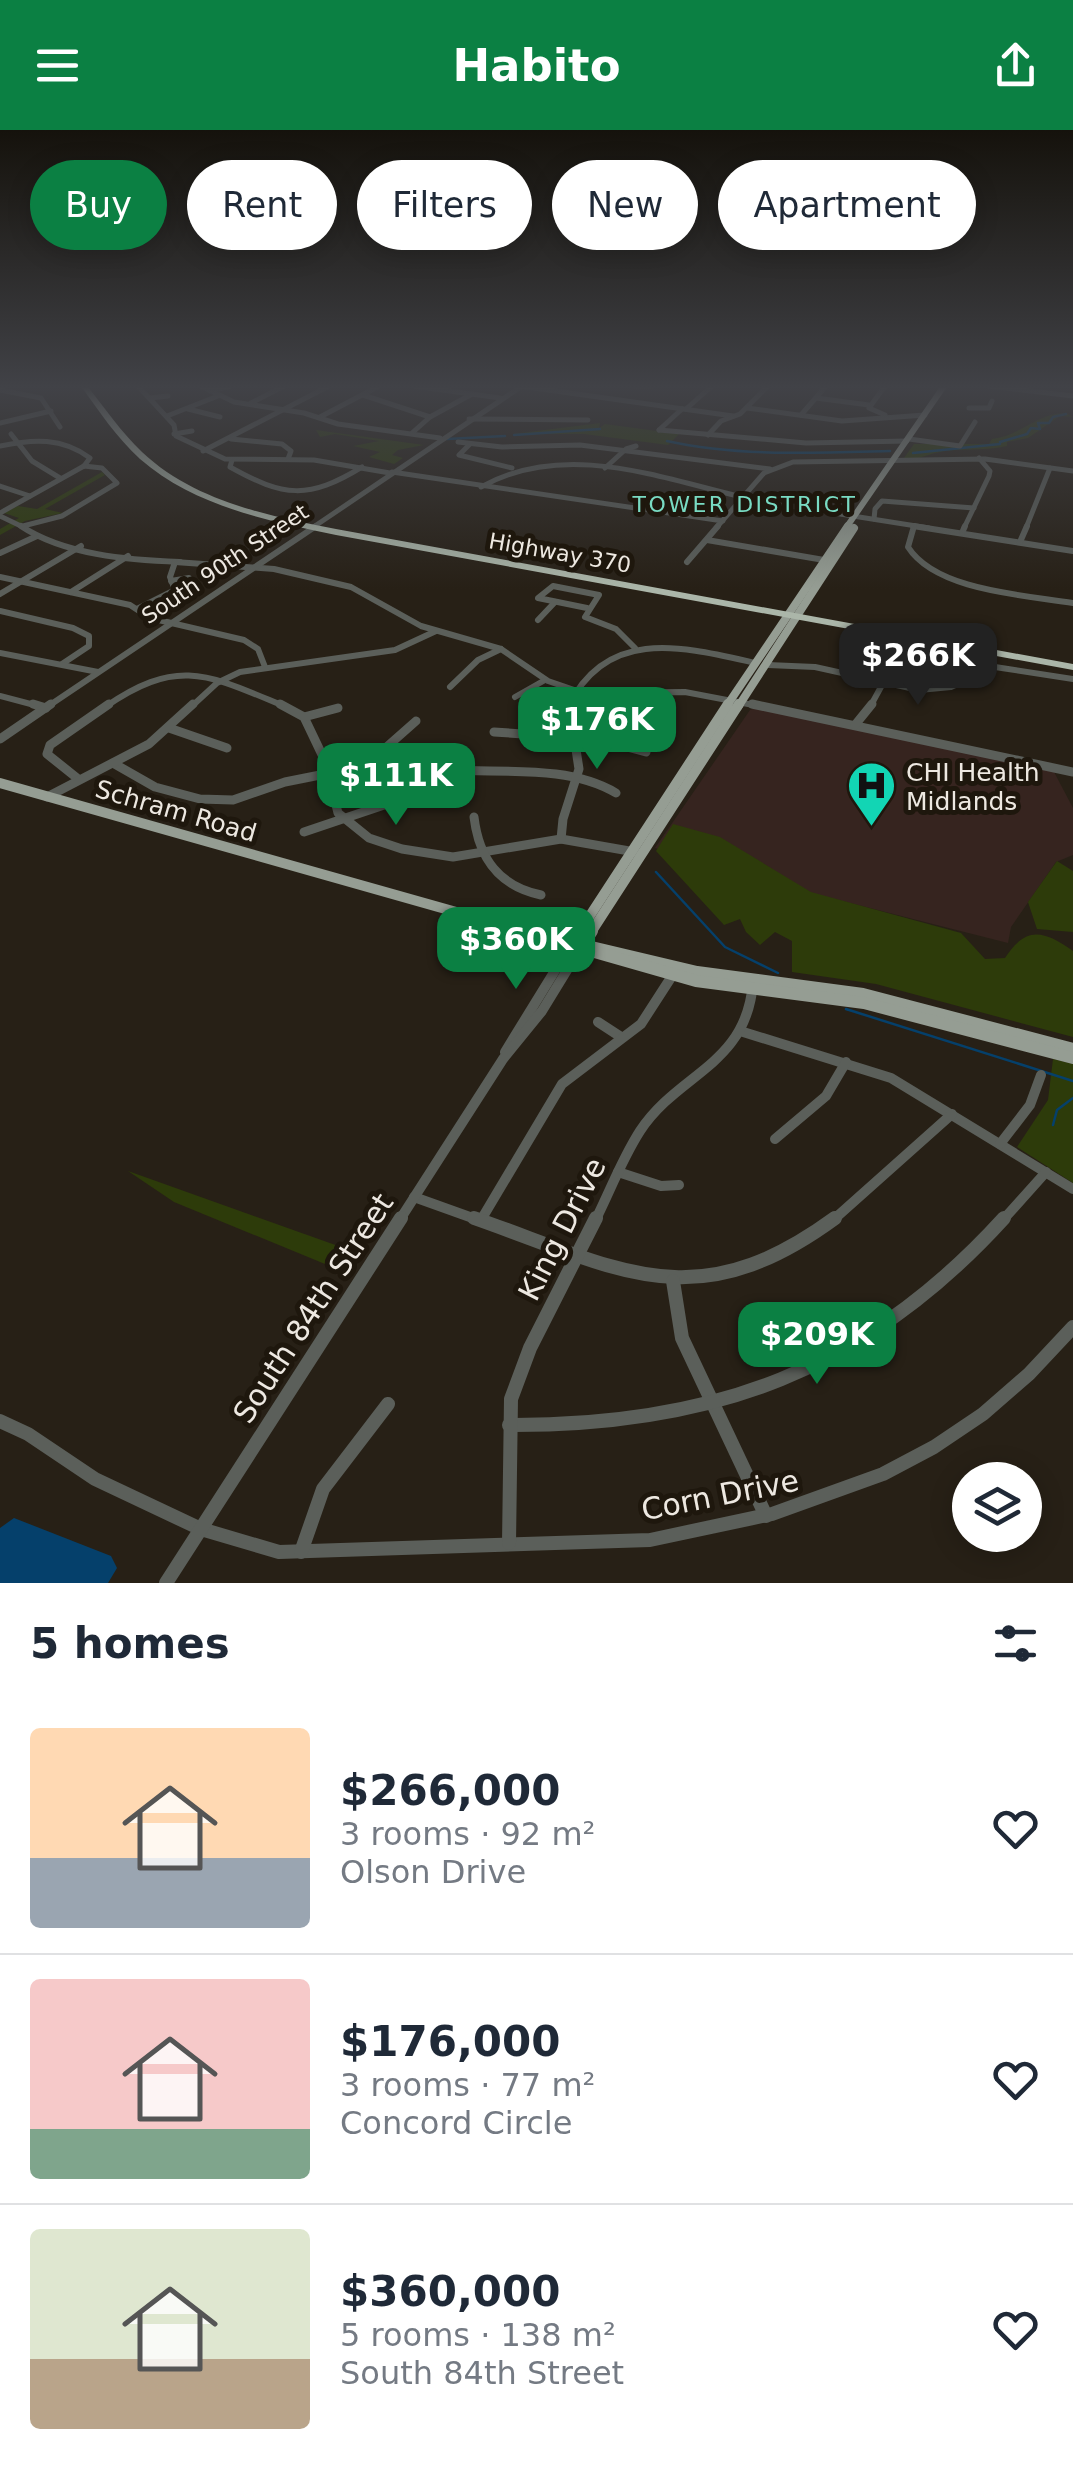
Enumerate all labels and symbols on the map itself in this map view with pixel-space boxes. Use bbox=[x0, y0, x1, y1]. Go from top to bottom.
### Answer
district label: TOWER DISTRICT bbox=[631, 492, 858, 517]
street label: South 90th Street bbox=[137, 499, 313, 629]
street label: Highway 370 bbox=[487, 528, 633, 578]
pin: $266K bbox=[848, 623, 988, 708]
pin: $176K bbox=[527, 687, 667, 772]
pin: $111K bbox=[326, 743, 466, 828]
place label: CHI Health Midlands bbox=[906, 758, 1040, 816]
hospital icon: CHI Health Midlands bbox=[845, 760, 897, 828]
street label: Schram Road bbox=[92, 774, 260, 848]
pin: $360K bbox=[446, 907, 586, 992]
street label: King Drive bbox=[511, 1152, 613, 1306]
street label: South 84th Street bbox=[226, 1187, 400, 1429]
pin: $209K bbox=[747, 1302, 887, 1387]
street label: Corn Drive bbox=[638, 1463, 802, 1527]

